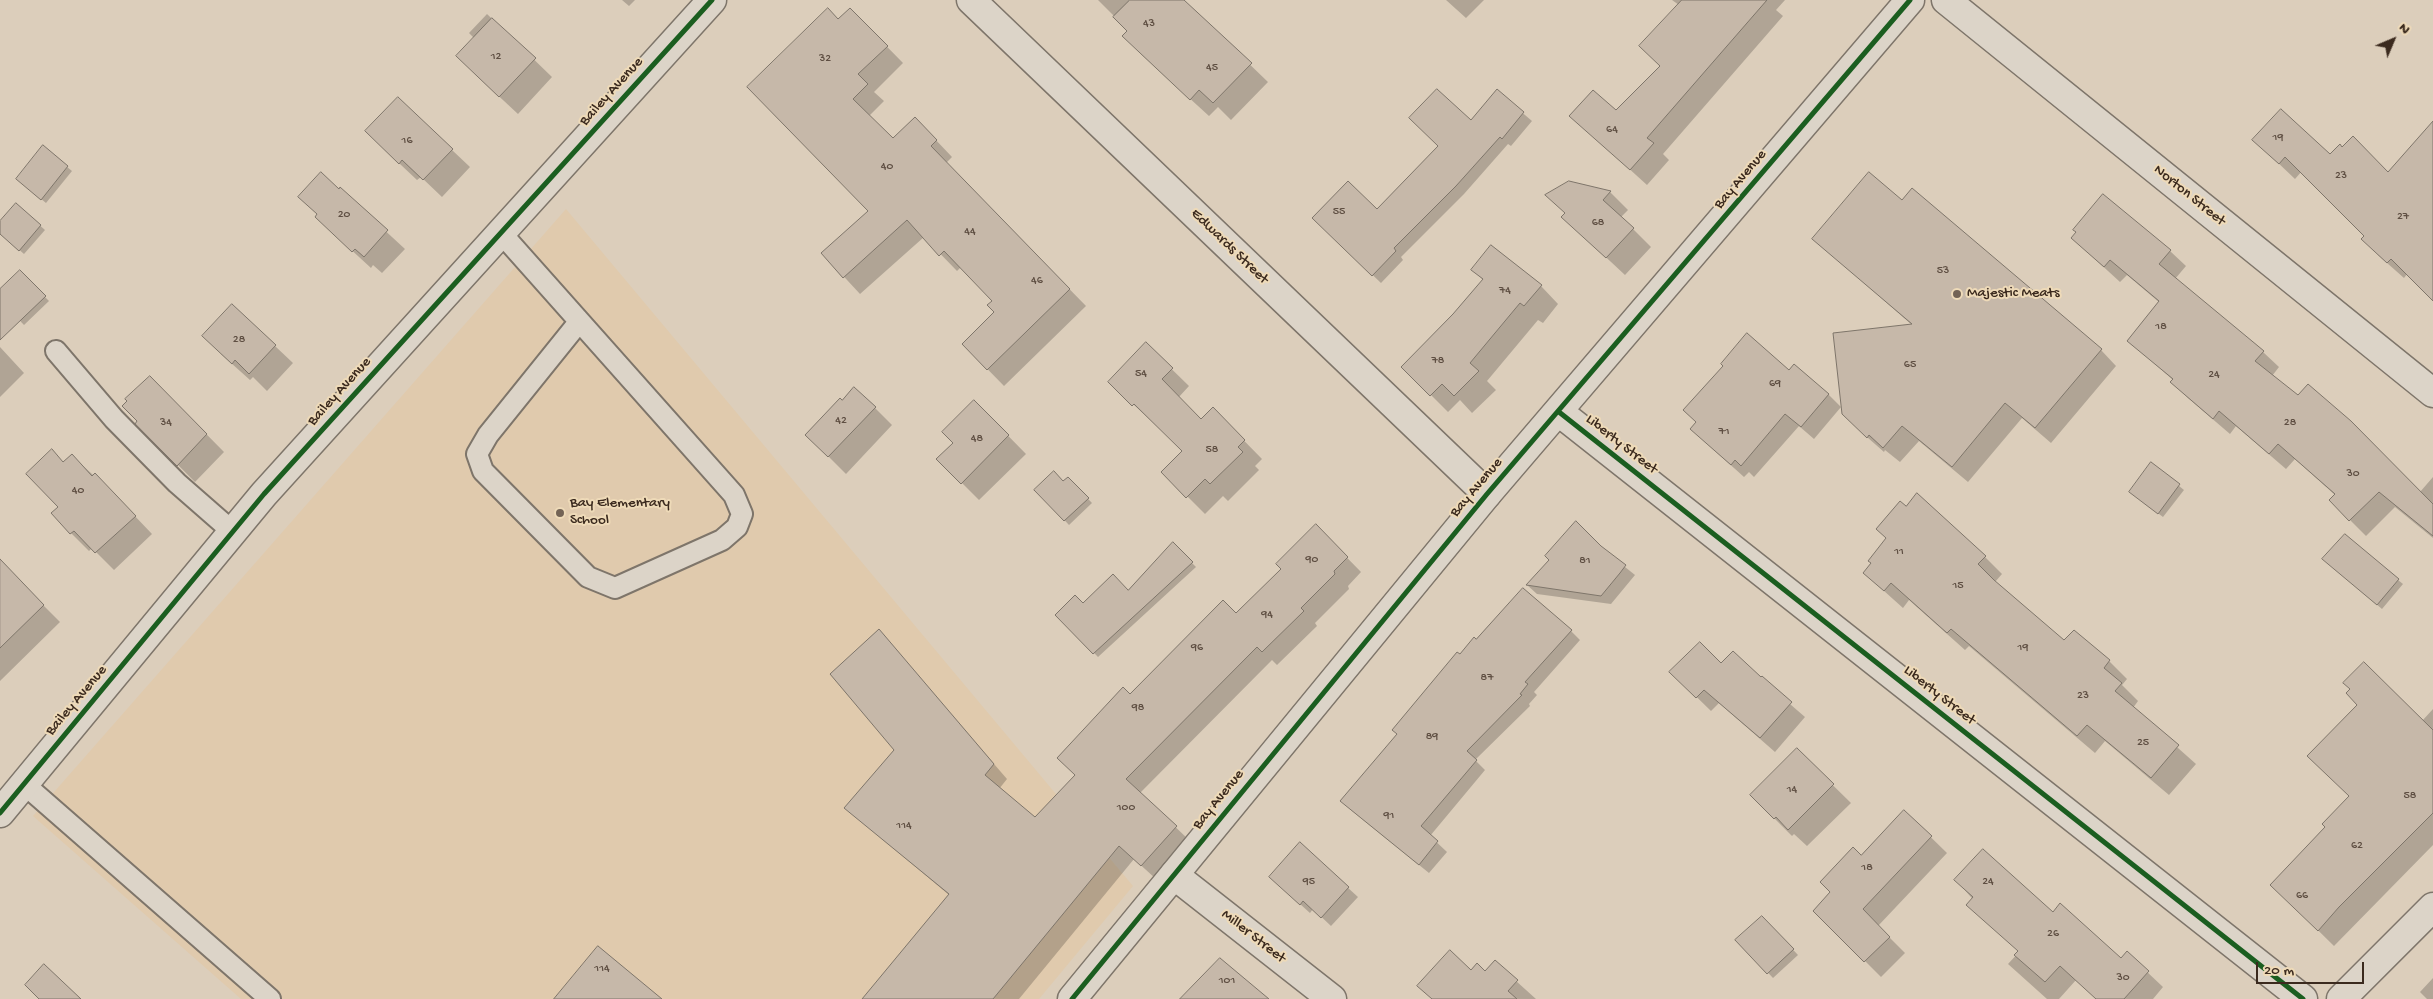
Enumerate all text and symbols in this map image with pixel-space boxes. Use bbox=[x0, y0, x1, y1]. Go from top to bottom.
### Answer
north arrow bbox=[2368, 15, 2418, 65]
house number: 43 bbox=[1143, 17, 1155, 31]
text: N bbox=[2395, 20, 2413, 38]
house number: 12 bbox=[491, 50, 501, 64]
house number: 32 bbox=[819, 52, 831, 66]
street label: Bailey Avenue bbox=[576, 54, 648, 130]
house number: 45 bbox=[1206, 61, 1218, 75]
house number: 64 bbox=[1606, 123, 1618, 137]
house number: 19 bbox=[2273, 131, 2283, 145]
house number: 16 bbox=[402, 134, 412, 148]
street label: Bay Avenue bbox=[1711, 147, 1771, 213]
house number: 40 bbox=[881, 160, 893, 174]
street label: Norton Street bbox=[2149, 161, 2229, 231]
house number: 23 bbox=[2335, 169, 2347, 183]
street label: Edwards Street bbox=[1186, 205, 1272, 289]
house number: 55 bbox=[1333, 205, 1345, 219]
house number: 20 bbox=[338, 208, 350, 222]
house number: 27 bbox=[2397, 210, 2409, 224]
house number: 68 bbox=[1592, 216, 1604, 230]
house number: 44 bbox=[964, 225, 976, 239]
house number: 53 bbox=[1937, 264, 1949, 278]
house number: 46 bbox=[1031, 274, 1043, 288]
house number: 74 bbox=[1499, 284, 1511, 298]
place label: Majestic Meats bbox=[1967, 285, 2060, 303]
marker: Majestic Meats bbox=[1951, 288, 1963, 300]
house number: 18 bbox=[2155, 320, 2167, 334]
house number: 28 bbox=[233, 333, 245, 347]
street label: Bailey Avenue bbox=[304, 354, 376, 430]
house number: 78 bbox=[1432, 354, 1444, 368]
house number: 65 bbox=[1904, 358, 1916, 372]
house number: 54 bbox=[1135, 367, 1147, 381]
house number: 24 bbox=[2208, 368, 2220, 382]
house number: 69 bbox=[1769, 377, 1781, 391]
street label: Liberty Street bbox=[1581, 411, 1661, 479]
house number: 42 bbox=[835, 414, 847, 428]
house number: 34 bbox=[160, 416, 172, 430]
house number: 28 bbox=[2284, 416, 2296, 430]
house number: 71 bbox=[1718, 425, 1730, 439]
house number: 48 bbox=[971, 432, 983, 446]
house number: 58 bbox=[1206, 443, 1218, 457]
street label: Bay Avenue bbox=[1447, 455, 1507, 521]
house number: 30 bbox=[2346, 467, 2360, 481]
house number: 40 bbox=[72, 484, 84, 498]
place label: Bay Elementary School bbox=[570, 495, 670, 530]
marker: Bay Elementary School bbox=[554, 507, 566, 519]
house number: 11 bbox=[1894, 545, 1904, 559]
house number: 90 bbox=[1306, 553, 1318, 567]
house number: 81 bbox=[1579, 554, 1591, 568]
house number: 15 bbox=[1952, 579, 1964, 593]
house number: 94 bbox=[1261, 608, 1273, 622]
house number: 96 bbox=[1191, 641, 1203, 655]
house number: 19 bbox=[2018, 641, 2028, 655]
street label: Bailey Avenue bbox=[42, 662, 112, 740]
street label: Liberty Street bbox=[1899, 662, 1979, 730]
house number: 87 bbox=[1481, 671, 1493, 685]
house number: 23 bbox=[2077, 689, 2089, 703]
house number: 98 bbox=[1132, 701, 1144, 715]
house number: 89 bbox=[1426, 730, 1438, 744]
house number: 25 bbox=[2137, 736, 2149, 750]
street label: Bay Avenue bbox=[1189, 766, 1249, 834]
house number: 14 bbox=[1787, 783, 1797, 797]
house number: 58 bbox=[2404, 789, 2416, 803]
house number: 100 bbox=[1117, 801, 1135, 815]
house number: 91 bbox=[1384, 809, 1394, 823]
house number: 114 bbox=[896, 819, 912, 833]
house number: 62 bbox=[2351, 839, 2363, 853]
house number: 18 bbox=[1861, 861, 1873, 875]
house number: 95 bbox=[1303, 875, 1315, 889]
house number: 24 bbox=[1982, 875, 1994, 889]
house number: 66 bbox=[2296, 889, 2308, 903]
street label: Miller Street bbox=[1217, 906, 1289, 968]
house number: 26 bbox=[2047, 927, 2059, 941]
scale bar bbox=[2258, 952, 2366, 984]
house number: 114 bbox=[594, 962, 610, 976]
text: 20 m bbox=[2264, 962, 2294, 980]
house number: 30 bbox=[2116, 971, 2130, 985]
house number: 101 bbox=[1219, 974, 1235, 988]

